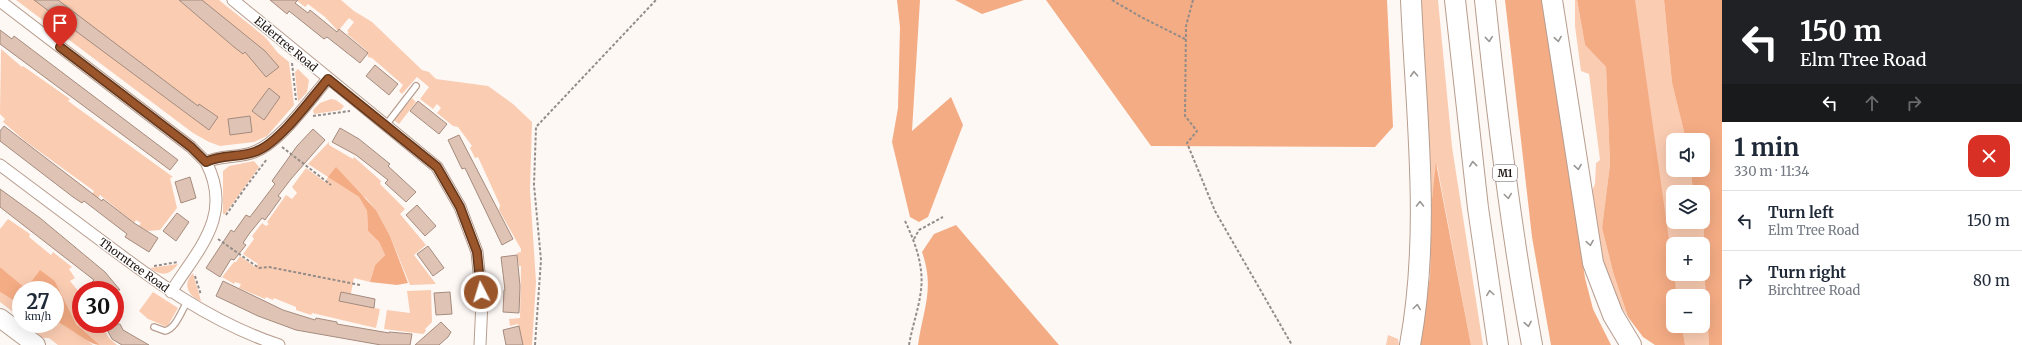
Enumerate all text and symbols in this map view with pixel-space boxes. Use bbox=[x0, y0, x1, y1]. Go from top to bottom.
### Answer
pin bbox=[43, 6, 77, 47]
icon: arrive bbox=[49, 12, 71, 34]
text: 150 m bbox=[1800, 13, 1882, 49]
street label: Eldertree Road bbox=[252, 14, 321, 75]
icon: left bbox=[1734, 16, 1786, 68]
one-way arrow bbox=[1553, 35, 1562, 42]
one-way arrow bbox=[1485, 36, 1494, 42]
text: Elm Tree Road bbox=[1800, 48, 1927, 71]
one-way arrow bbox=[1410, 71, 1418, 77]
icon: left bbox=[1819, 92, 1841, 114]
icon: ahead bbox=[1861, 92, 1883, 114]
icon: right bbox=[1903, 92, 1925, 114]
text: 1 min bbox=[1734, 132, 1799, 163]
map controls bbox=[1666, 133, 1710, 333]
button: sound bbox=[1666, 133, 1710, 177]
button: close bbox=[1968, 135, 2010, 177]
one-way arrow bbox=[1468, 161, 1477, 167]
text: 330 m · 11:34 bbox=[1734, 163, 1809, 180]
one-way arrow bbox=[1573, 164, 1582, 170]
road number: M1 bbox=[1493, 165, 1517, 181]
button: layers bbox=[1666, 185, 1710, 229]
one-way arrow bbox=[1503, 193, 1512, 199]
one-way arrow bbox=[1416, 201, 1425, 207]
text: Turn left bbox=[1768, 203, 1834, 222]
icon: left bbox=[1734, 210, 1756, 232]
text: 150 m bbox=[1967, 211, 2010, 230]
text: Elm Tree Road bbox=[1768, 222, 1859, 239]
street label: Thorntree Road bbox=[96, 235, 172, 295]
button: + bbox=[1666, 237, 1710, 281]
one-way arrow bbox=[1585, 240, 1594, 246]
text: Turn right bbox=[1768, 263, 1846, 282]
icon: right bbox=[1734, 270, 1756, 292]
position arrow bbox=[460, 271, 502, 313]
text: 80 m bbox=[1973, 271, 2010, 290]
speed limit sign: 30 bbox=[72, 281, 124, 333]
text: Birchtree Road bbox=[1768, 282, 1860, 299]
text: 27 bbox=[26, 289, 50, 314]
button: − bbox=[1666, 289, 1710, 333]
one-way arrow bbox=[1486, 290, 1495, 296]
one-way arrow bbox=[1412, 303, 1421, 310]
text: km/h bbox=[25, 310, 51, 323]
one-way arrow bbox=[1523, 321, 1532, 327]

